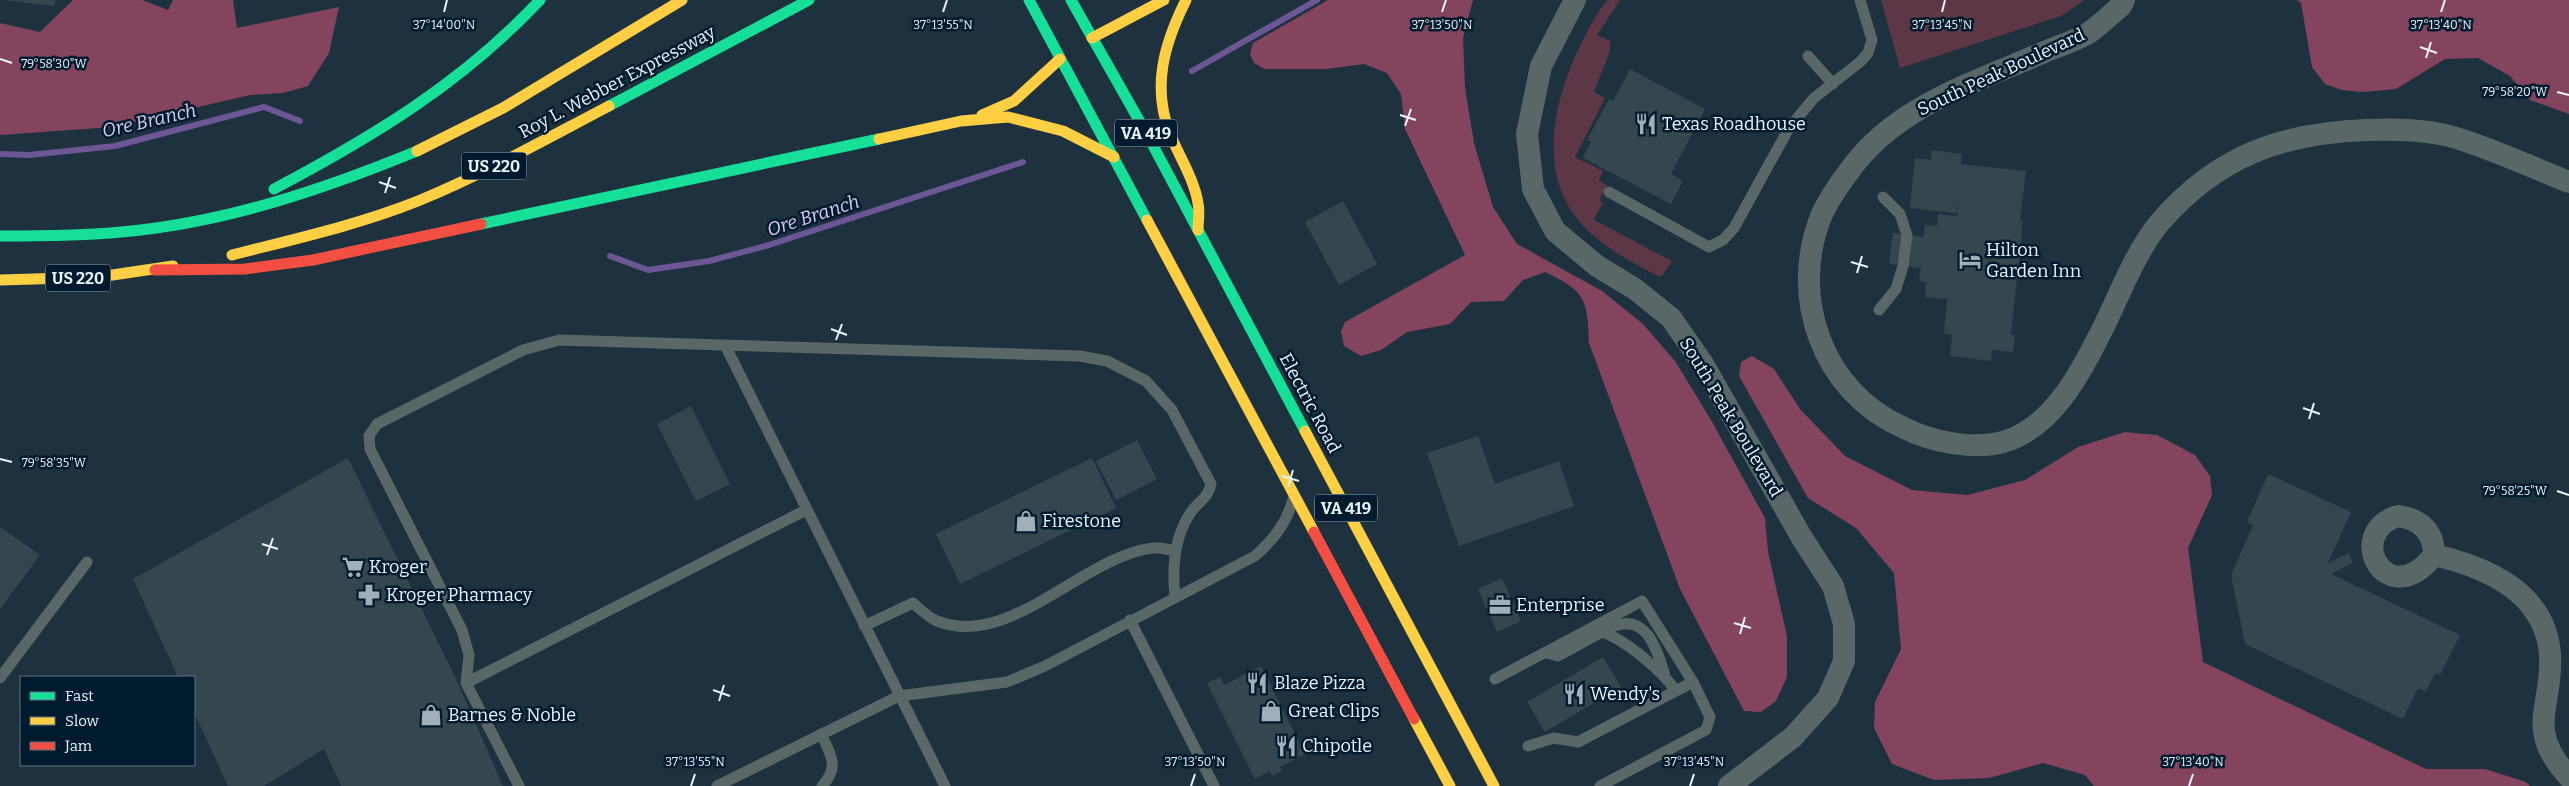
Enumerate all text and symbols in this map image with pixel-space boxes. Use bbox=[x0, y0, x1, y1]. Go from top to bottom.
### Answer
text: 37°14'00"N bbox=[413, 18, 476, 32]
text: 37°13'55"N bbox=[913, 18, 973, 32]
text: 37°13'50"N bbox=[1411, 18, 1473, 32]
text: 37°13'45"N bbox=[1912, 18, 1973, 32]
text: 37°13'40"N bbox=[2410, 18, 2472, 32]
street label: Roy L. Webber Expressway bbox=[515, 21, 719, 143]
street label: South Peak Boulevard bbox=[1914, 23, 2088, 120]
text: 79°58'30"W bbox=[21, 57, 87, 71]
text: 79°58'20"W bbox=[2482, 85, 2548, 99]
water label: Ore Branch bbox=[100, 98, 198, 142]
restaurant icon: Texas Roadhouse bbox=[1633, 111, 1659, 137]
place label: Texas Roadhouse bbox=[1662, 113, 1806, 135]
road number: VA 419 bbox=[1115, 120, 1177, 146]
road number: US 220 bbox=[462, 153, 526, 180]
water label: Ore Branch bbox=[764, 190, 862, 241]
place label: Hilton Garden Inn bbox=[1986, 239, 2082, 282]
hotel icon: Hilton Garden Inn bbox=[1957, 247, 1983, 273]
road number: US 220 bbox=[46, 264, 110, 292]
street label: South Peak Boulevard bbox=[1675, 333, 1787, 501]
street label: Electric Road bbox=[1274, 349, 1346, 457]
text: 79°58'35"W bbox=[22, 456, 87, 470]
text: 79°58'25"W bbox=[2483, 484, 2548, 498]
road number: VA 419 bbox=[1315, 494, 1377, 522]
shop icon: Firestone bbox=[1013, 508, 1039, 534]
place label: Firestone bbox=[1042, 510, 1121, 532]
supermarket icon: Kroger bbox=[340, 554, 366, 580]
place label: Kroger bbox=[369, 556, 427, 578]
pharmacy icon: Kroger Pharmacy bbox=[356, 582, 382, 608]
place label: Kroger Pharmacy bbox=[386, 584, 533, 606]
office icon: Enterprise bbox=[1487, 592, 1513, 618]
place label: Enterprise bbox=[1516, 594, 1605, 616]
restaurant icon: Blaze Pizza bbox=[1244, 670, 1270, 696]
place label: Blaze Pizza bbox=[1274, 672, 1365, 694]
legend bbox=[20, 676, 195, 766]
restaurant icon: Wendy's bbox=[1561, 681, 1587, 707]
place label: Wendy's bbox=[1590, 683, 1660, 705]
text: Fast bbox=[65, 687, 94, 705]
shop icon: Great Clips bbox=[1258, 698, 1284, 724]
place label: Great Clips bbox=[1288, 700, 1380, 722]
shop icon: Barnes & Noble bbox=[418, 702, 444, 728]
place label: Barnes & Noble bbox=[448, 704, 576, 726]
text: Slow bbox=[65, 712, 100, 730]
restaurant icon: Chipotle bbox=[1273, 733, 1299, 759]
place label: Chipotle bbox=[1302, 735, 1372, 757]
text: Jam bbox=[64, 737, 93, 755]
text: 37°13'55"N bbox=[665, 755, 725, 769]
text: 37°13'50"N bbox=[1164, 755, 1226, 769]
text: 37°13'45"N bbox=[1664, 755, 1725, 769]
text: 37°13'40"N bbox=[2162, 755, 2224, 769]

